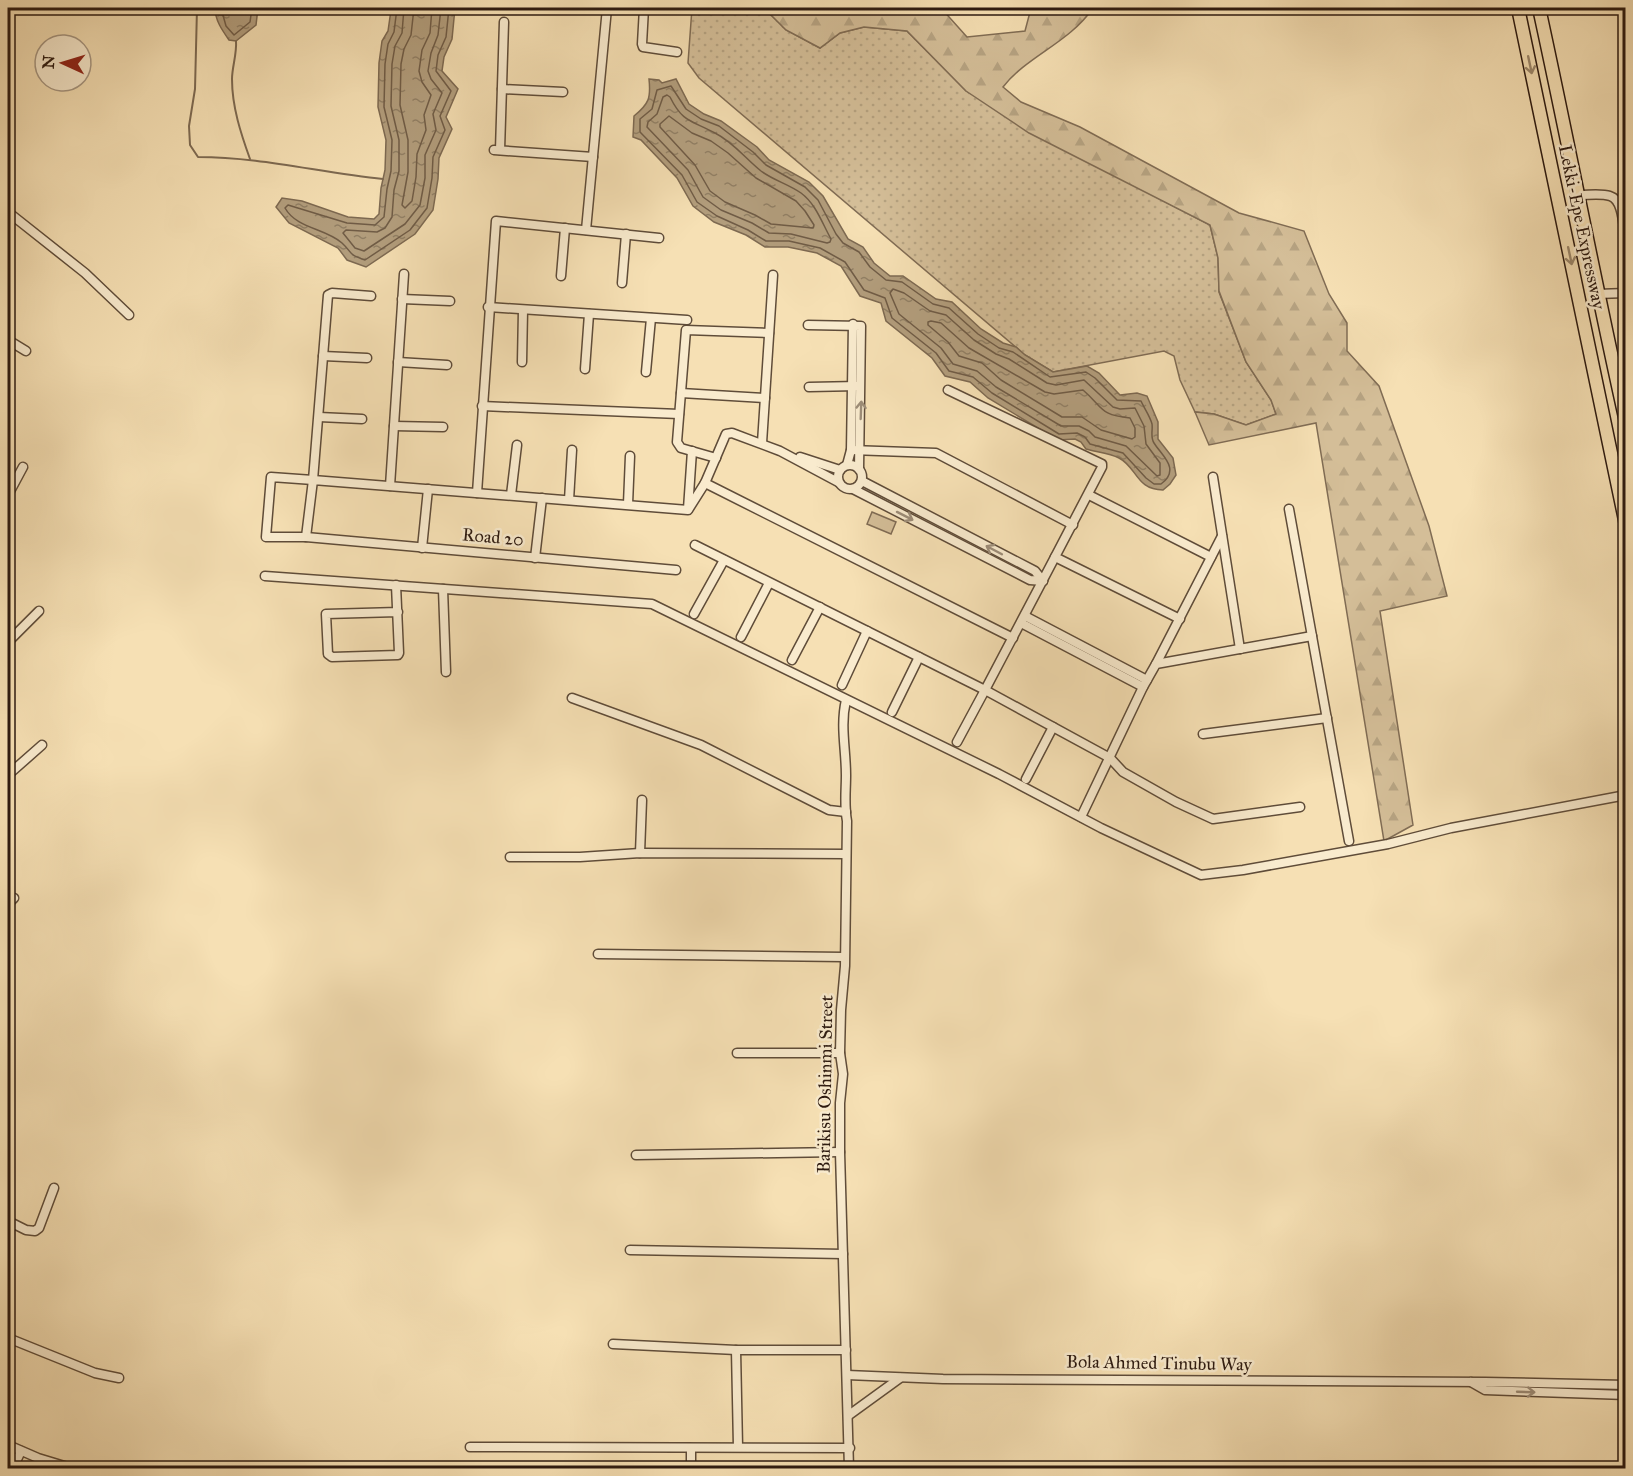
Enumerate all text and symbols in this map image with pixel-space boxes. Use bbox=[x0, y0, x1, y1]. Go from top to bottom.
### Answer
north arrow bbox=[33, 33, 93, 93]
text: N bbox=[39, 54, 59, 69]
one-way arrow bbox=[1524, 55, 1536, 74]
street label: Lekki-Epe Expressway bbox=[1554, 143, 1610, 312]
one-way arrow bbox=[1565, 245, 1576, 265]
one-way arrow bbox=[855, 401, 866, 421]
one-way arrow bbox=[895, 511, 913, 522]
street label: Road 20 bbox=[461, 523, 525, 551]
one-way arrow bbox=[986, 544, 1003, 556]
street label: Barikisu Oshinmi Street bbox=[812, 994, 838, 1173]
street label: Bola Ahmed Tinubu Way bbox=[1066, 1350, 1253, 1376]
one-way arrow bbox=[1516, 1386, 1536, 1397]

